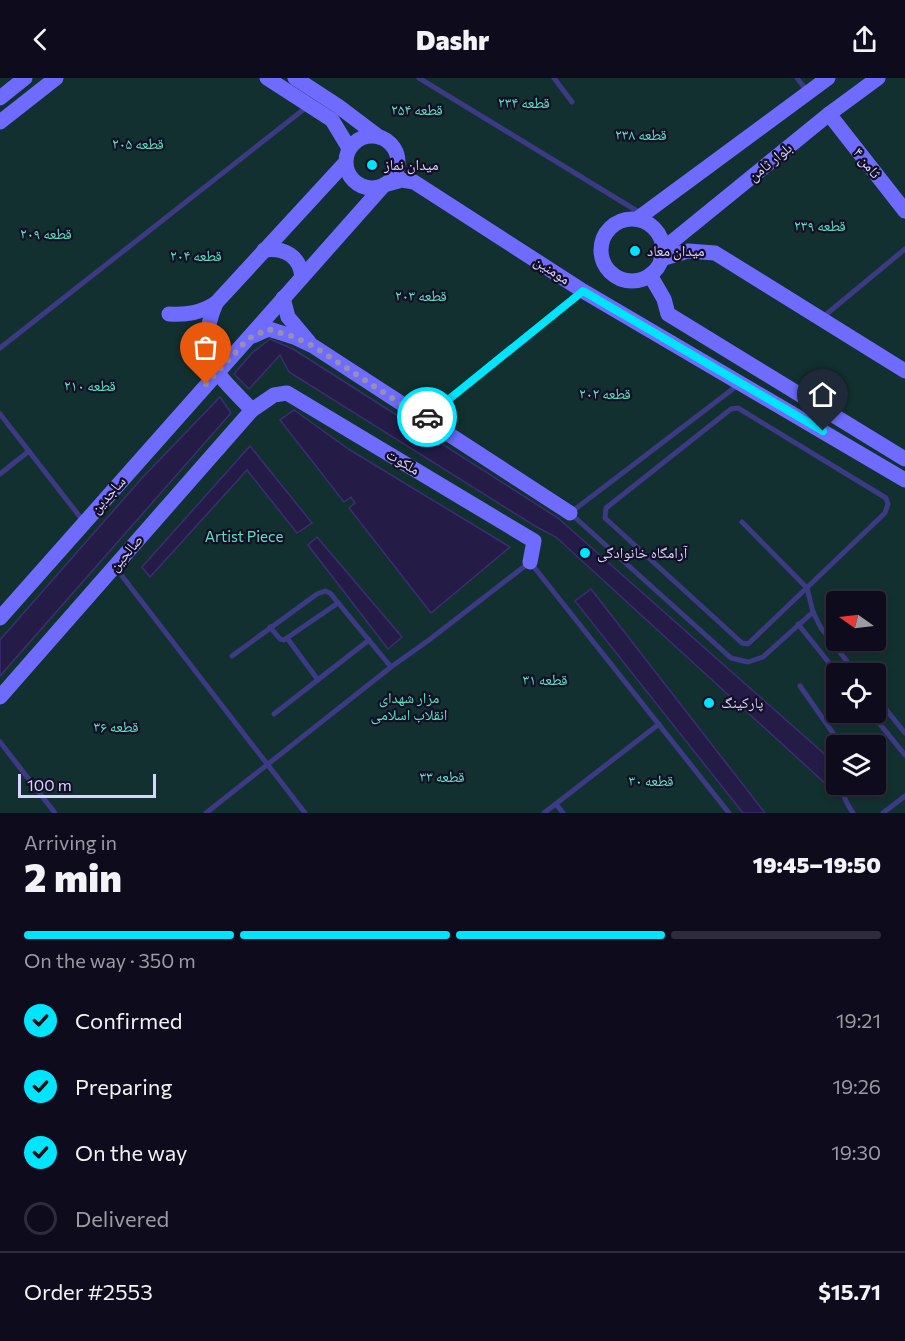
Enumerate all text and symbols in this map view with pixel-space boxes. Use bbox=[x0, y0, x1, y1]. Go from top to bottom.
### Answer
icon: back bbox=[24, 23, 57, 56]
text: Dashr bbox=[416, 23, 489, 56]
icon: share bbox=[848, 23, 881, 56]
park label: قطعه ۲۳۴ bbox=[498, 93, 550, 111]
park label: قطعه ۲۵۴ bbox=[391, 100, 443, 118]
park label: قطعه ۲۳۸ bbox=[615, 125, 667, 143]
park label: قطعه ۲۰۵ bbox=[112, 134, 164, 152]
street label: بلوار ثامن bbox=[744, 138, 796, 186]
street label: ثامن ۴ bbox=[849, 143, 885, 183]
place label: میدان نماز bbox=[383, 155, 439, 175]
marker: میدان نماز bbox=[365, 158, 379, 172]
park label: قطعه ۲۳۹ bbox=[794, 216, 846, 234]
park label: قطعه ۲۰۹ bbox=[20, 224, 72, 242]
place label: میدان معاد bbox=[647, 241, 705, 261]
marker: میدان معاد bbox=[628, 244, 642, 258]
park label: قطعه ۲۰۴ bbox=[170, 246, 222, 264]
street label: مومنین bbox=[530, 251, 574, 289]
park label: قطعه ۲۰۳ bbox=[395, 286, 447, 304]
pin bbox=[180, 322, 231, 384]
icon: bag bbox=[189, 331, 222, 364]
pin bbox=[797, 369, 848, 431]
park label: قطعه ۲۱۰ bbox=[64, 376, 116, 394]
icon: home bbox=[806, 378, 839, 411]
park label: قطعه ۲۰۲ bbox=[579, 384, 631, 402]
courier bbox=[397, 387, 457, 447]
icon: car bbox=[411, 401, 444, 434]
street label: ملکوت bbox=[383, 444, 424, 479]
street label: ساجدین bbox=[86, 472, 130, 518]
park label: Artist Piece bbox=[205, 527, 283, 545]
street label: صالحین bbox=[104, 530, 148, 576]
place label: آرامگاه خانوادگی bbox=[597, 543, 688, 563]
marker: آرامگاه خانوادگی bbox=[578, 546, 592, 560]
north arrow bbox=[826, 591, 886, 651]
map controls bbox=[826, 591, 886, 795]
button: locate bbox=[826, 663, 886, 723]
park label: قطعه ۳۱ bbox=[522, 670, 568, 688]
park label: مزار شهدای انقلاب اسلامی bbox=[371, 688, 447, 725]
place label: پارکینگ bbox=[721, 693, 763, 712]
marker: پارکینگ bbox=[702, 696, 716, 710]
park label: قطعه ۳۶ bbox=[93, 717, 139, 735]
button: layers bbox=[826, 735, 886, 795]
park label: قطعه ۳۳ bbox=[419, 767, 465, 785]
scale bar bbox=[18, 771, 156, 798]
park label: قطعه ۳۰ bbox=[628, 771, 674, 789]
text: 100 m bbox=[27, 775, 72, 794]
text: Arriving in bbox=[24, 830, 117, 854]
text: 19:45–19:50 bbox=[753, 851, 881, 878]
text: 2 min bbox=[24, 852, 122, 900]
text: On the way · 350 m bbox=[24, 948, 196, 972]
icon: check bbox=[24, 1004, 57, 1037]
text: Confirmed bbox=[75, 1007, 182, 1034]
text: 19:21 bbox=[836, 1008, 881, 1032]
icon: check bbox=[24, 1070, 57, 1103]
text: Preparing bbox=[75, 1073, 172, 1100]
text: 19:26 bbox=[832, 1074, 881, 1098]
icon: check bbox=[24, 1136, 57, 1169]
text: On the way bbox=[75, 1139, 187, 1166]
text: 19:30 bbox=[831, 1140, 881, 1164]
text: Delivered bbox=[75, 1205, 169, 1232]
text: Order #2553 bbox=[24, 1278, 153, 1305]
text: $15.71 bbox=[818, 1278, 881, 1305]

